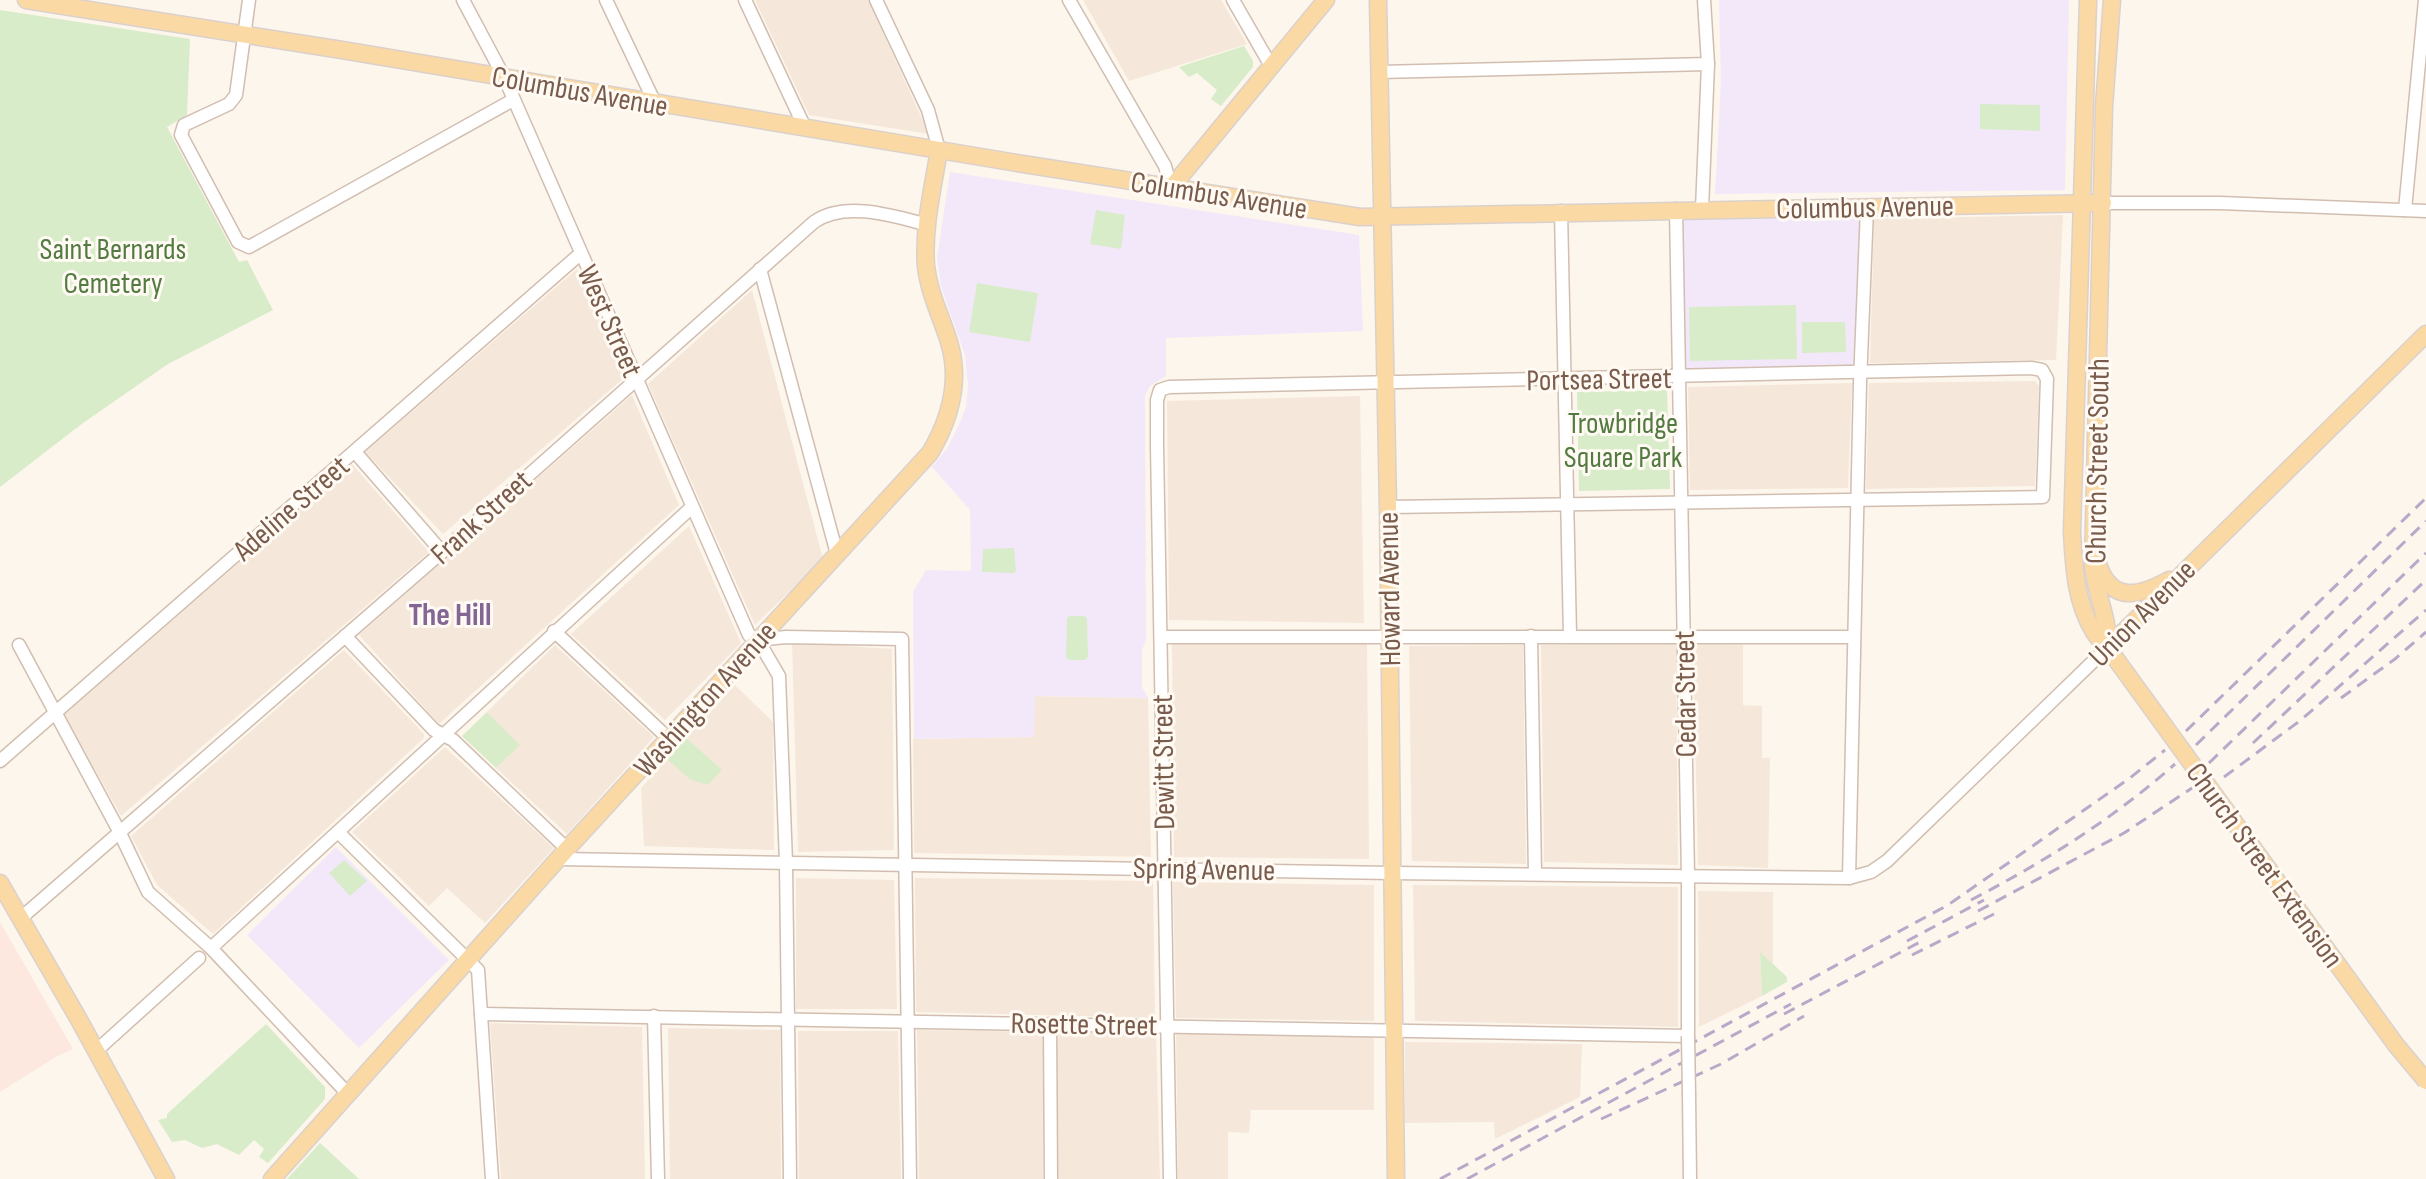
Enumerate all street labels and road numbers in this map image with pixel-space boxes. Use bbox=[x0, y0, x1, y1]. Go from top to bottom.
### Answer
street label: Columbus Avenue bbox=[489, 59, 671, 125]
street label: Columbus Avenue bbox=[1128, 164, 1310, 228]
street label: Columbus Avenue bbox=[1776, 188, 1954, 228]
street label: West Street bbox=[568, 260, 650, 383]
street label: Church Street South bbox=[2078, 358, 2118, 564]
street label: Portsea Street bbox=[1526, 361, 1672, 399]
street label: Adeline Street bbox=[226, 449, 357, 569]
street label: Frank Street bbox=[424, 463, 540, 572]
street label: Howard Avenue bbox=[1371, 512, 1409, 666]
street label: Union Avenue bbox=[2082, 553, 2204, 675]
street label: Washington Avenue bbox=[627, 615, 785, 785]
street label: Cedar Street bbox=[1667, 630, 1705, 758]
street label: Dewitt Street bbox=[1145, 694, 1183, 830]
street label: Church Street Extension bbox=[2178, 756, 2351, 975]
street label: Spring Avenue bbox=[1132, 851, 1275, 889]
street label: Rosette Street bbox=[1010, 1006, 1158, 1044]

